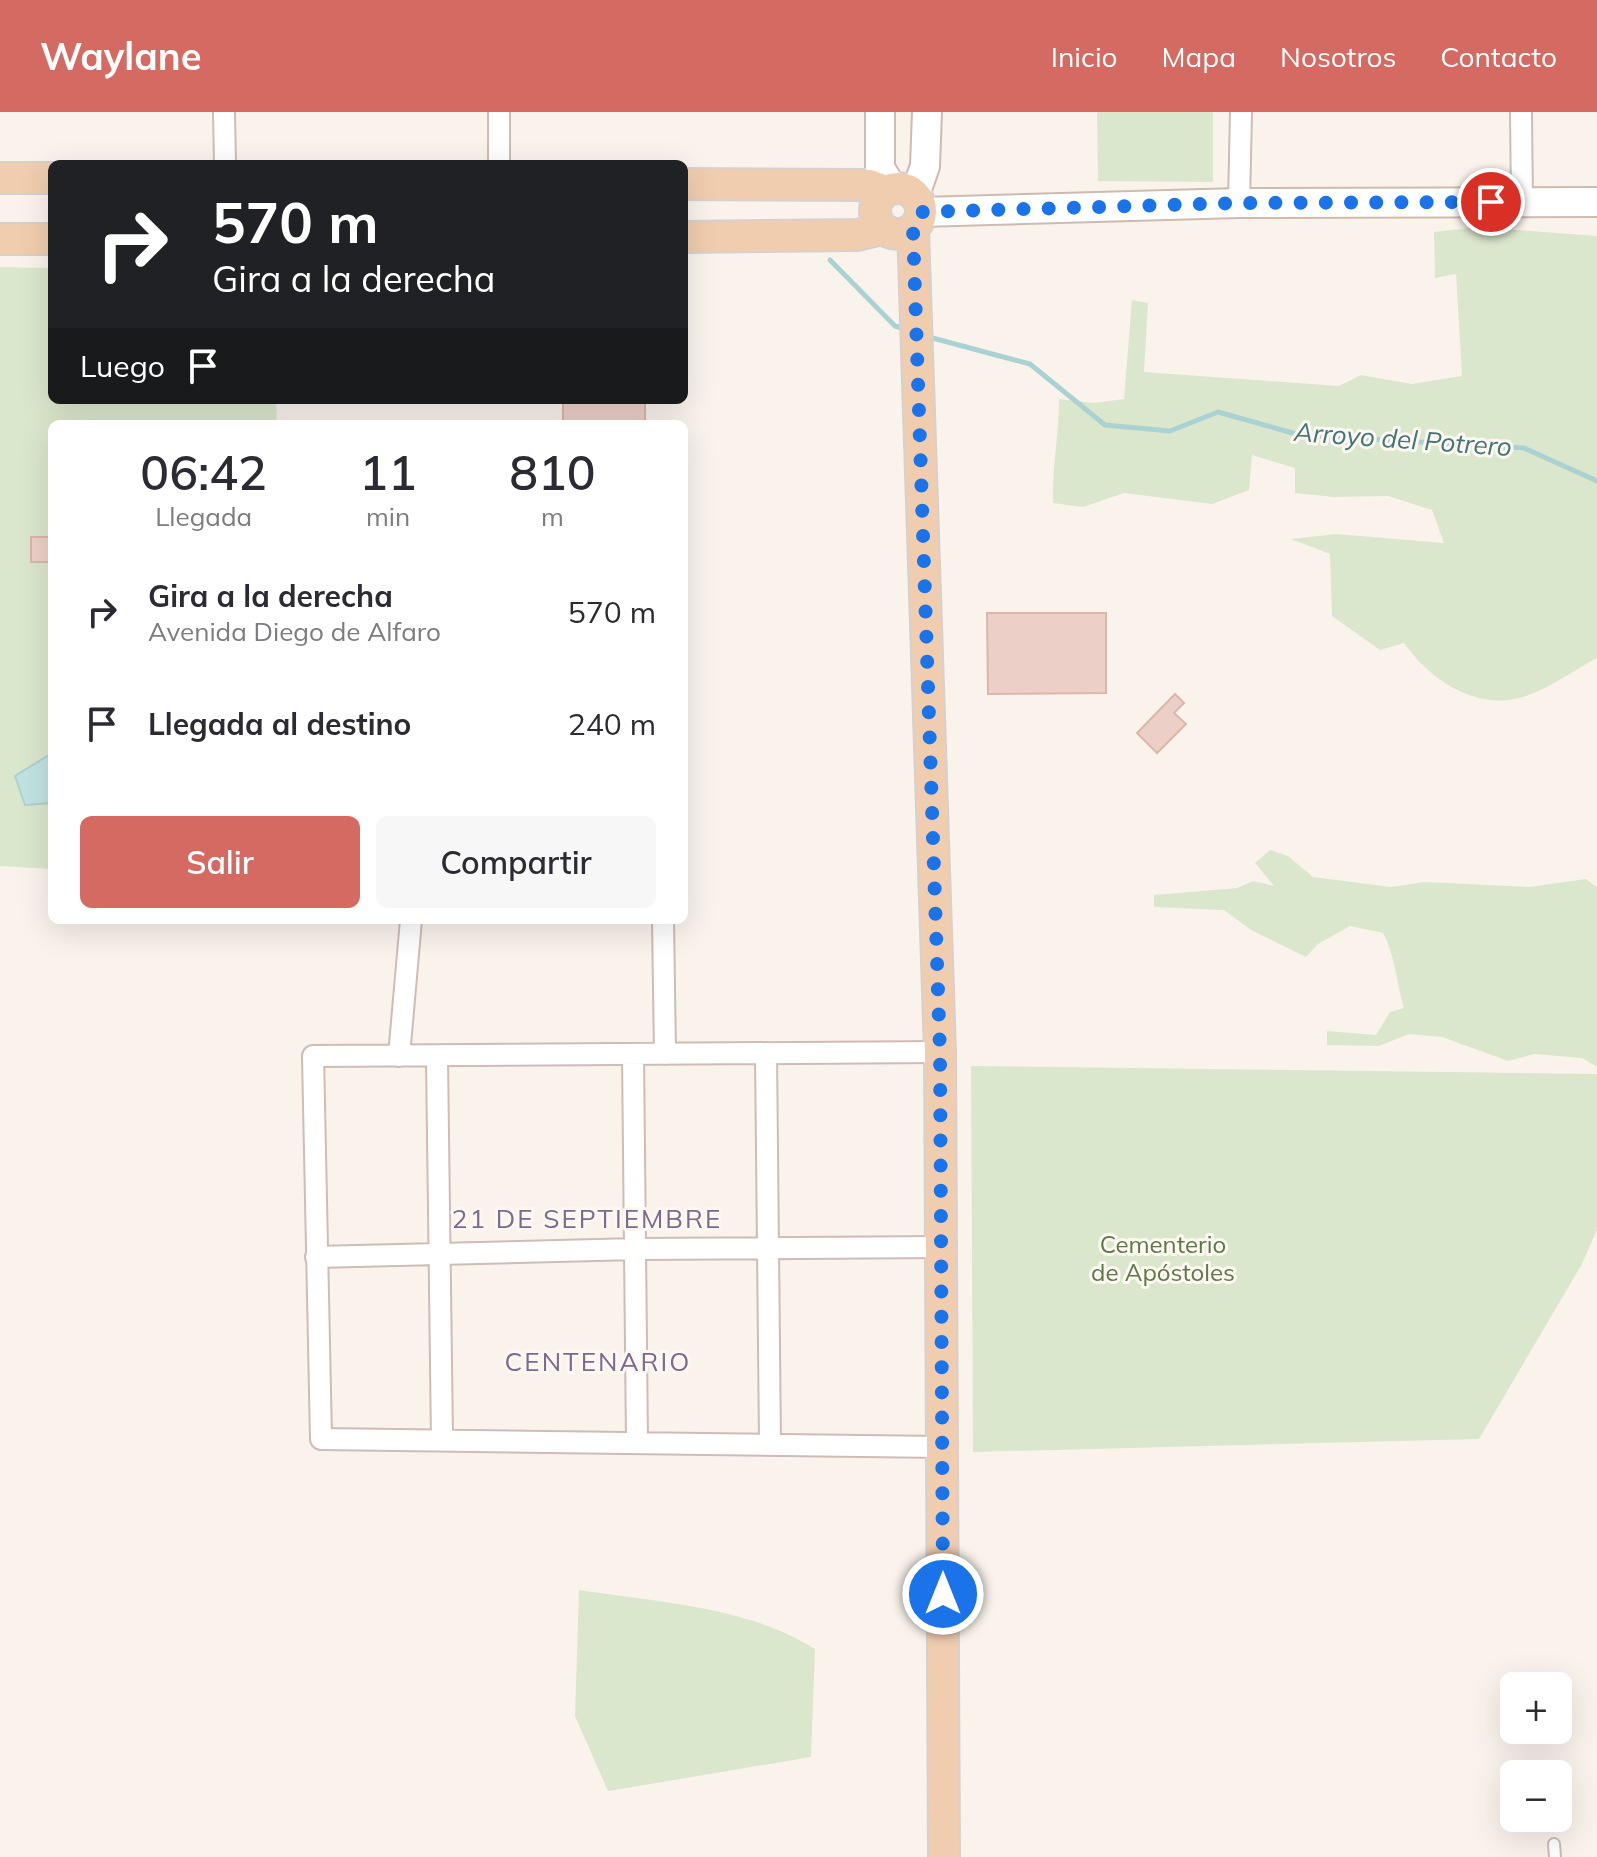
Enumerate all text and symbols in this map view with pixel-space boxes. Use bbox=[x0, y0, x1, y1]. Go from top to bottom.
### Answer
text: Waylane bbox=[40, 32, 202, 80]
text: Inicio bbox=[1051, 39, 1118, 74]
text: Mapa bbox=[1162, 39, 1236, 74]
text: Nosotros bbox=[1280, 39, 1396, 74]
text: Contacto bbox=[1440, 39, 1557, 74]
pin bbox=[1457, 168, 1525, 236]
icon: arrive bbox=[1469, 180, 1513, 224]
text: 570 m bbox=[212, 187, 379, 257]
icon: right bbox=[80, 192, 184, 296]
text: Gira a la derecha bbox=[212, 256, 495, 301]
icon: arrive bbox=[181, 344, 225, 388]
text: Luego bbox=[80, 347, 165, 385]
water label: Arroyo del Potrero bbox=[1292, 415, 1513, 463]
text: 06:42 bbox=[140, 442, 267, 502]
text: 11 bbox=[359, 442, 417, 502]
text: 810 bbox=[509, 442, 596, 502]
text: Llegada bbox=[155, 500, 252, 533]
text: min bbox=[366, 500, 410, 533]
text: m bbox=[541, 500, 564, 533]
text: Gira a la derecha bbox=[148, 577, 393, 615]
icon: right bbox=[80, 590, 124, 634]
text: 570 m bbox=[568, 593, 656, 631]
text: Avenida Diego de Alfaro bbox=[148, 615, 441, 648]
icon: arrive bbox=[80, 702, 124, 746]
text: Llegada al destino bbox=[148, 705, 411, 743]
text: 240 m bbox=[568, 705, 656, 743]
button: Salir bbox=[80, 816, 360, 908]
button: Compartir bbox=[376, 816, 656, 908]
district label: 21 DE SEPTIEMBRE bbox=[452, 1202, 722, 1235]
park label: Cementerio de Apóstoles bbox=[1091, 1229, 1235, 1287]
district label: CENTENARIO bbox=[505, 1345, 691, 1378]
position arrow bbox=[901, 1552, 985, 1636]
map controls bbox=[1500, 1672, 1572, 1832]
button: + bbox=[1500, 1672, 1572, 1744]
button: − bbox=[1500, 1760, 1572, 1832]

